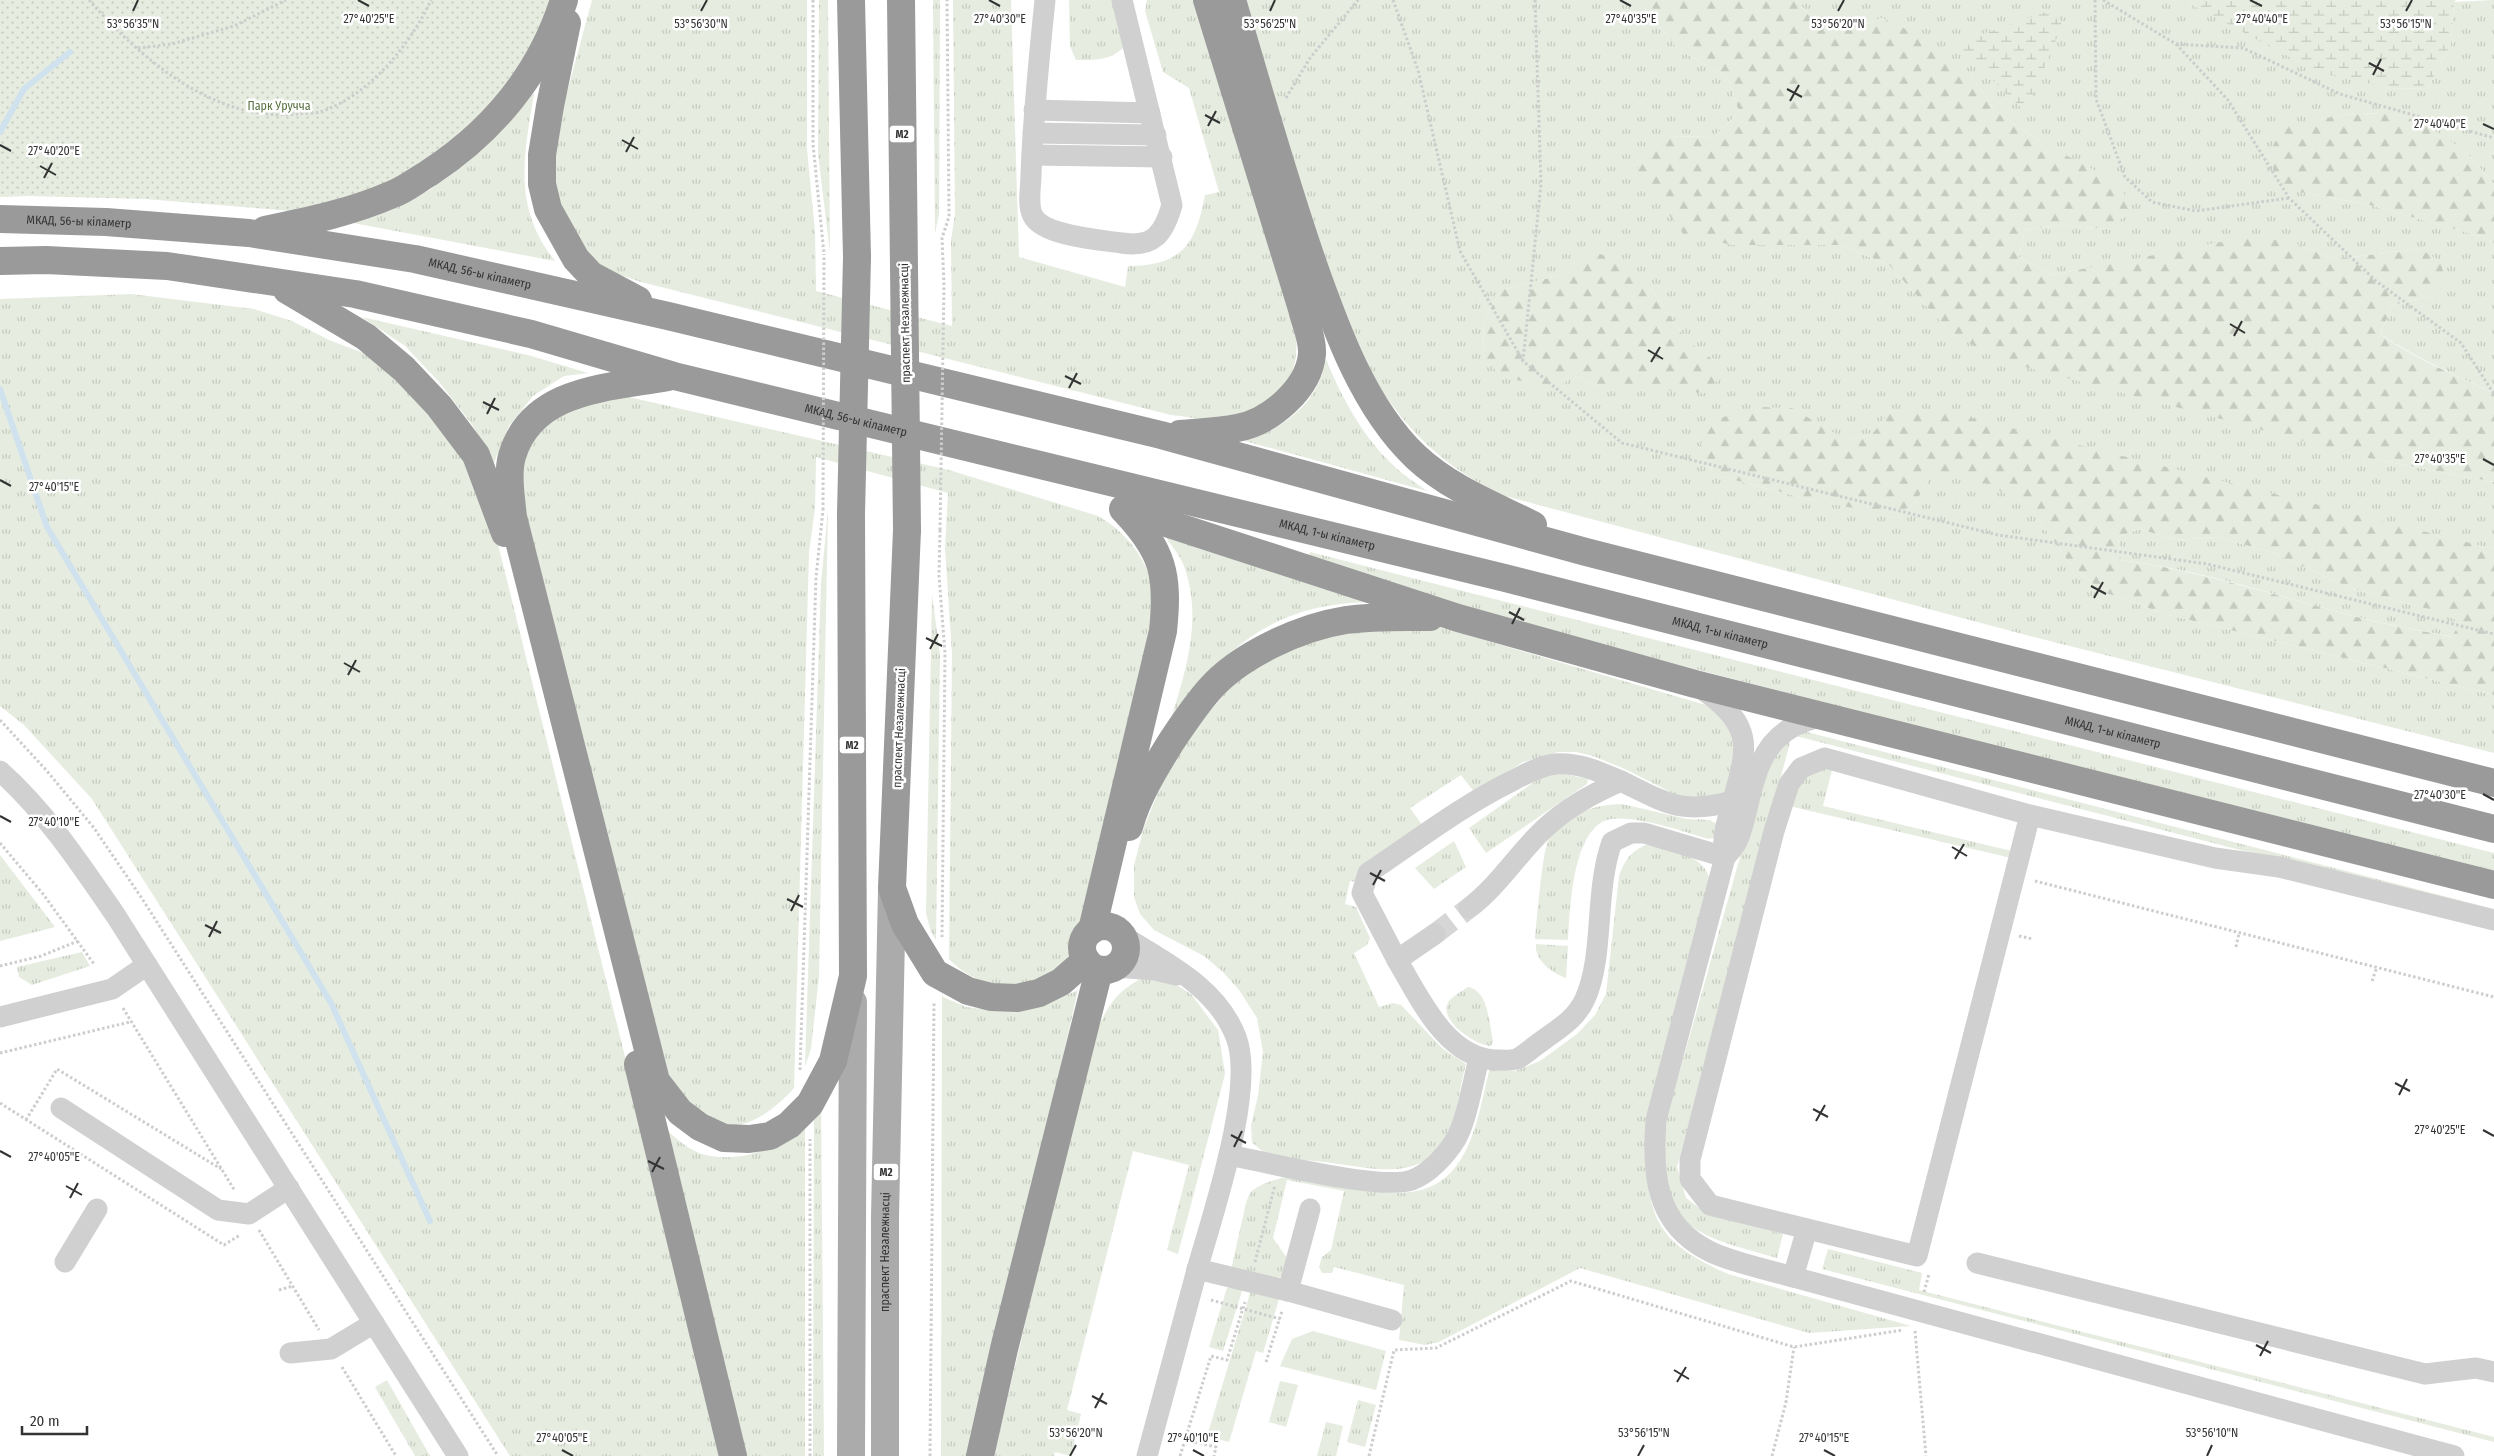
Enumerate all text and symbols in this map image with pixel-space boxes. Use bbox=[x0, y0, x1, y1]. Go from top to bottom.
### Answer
text: 27°40'25"E bbox=[344, 12, 395, 26]
text: 27°40'30"E bbox=[974, 12, 1026, 26]
text: 27°40'35"E bbox=[1606, 12, 1657, 26]
text: 27°40'40"E bbox=[2236, 12, 2288, 26]
text: 53°56'35"N bbox=[107, 17, 159, 31]
text: 53°56'30"N bbox=[674, 17, 728, 31]
text: 53°56'25"N bbox=[1244, 17, 1296, 31]
text: 53°56'20"N bbox=[1811, 17, 1865, 31]
text: 53°56'15"N bbox=[2380, 17, 2432, 31]
park label: Парк Уручча bbox=[247, 99, 311, 113]
text: 27°40'40"E bbox=[2414, 117, 2466, 131]
road number: М2 bbox=[890, 126, 914, 142]
text: 27°40'20"E bbox=[28, 144, 80, 158]
street label: МКАД, 56-ы кіламетр bbox=[26, 213, 132, 231]
street label: МКАД, 56-ы кіламетр bbox=[427, 255, 533, 292]
street label: праспект Незалежнасці bbox=[897, 263, 913, 383]
street label: МКАД, 56-ы кіламетр bbox=[803, 401, 909, 439]
text: 27°40'35"E bbox=[2415, 452, 2466, 466]
text: 27°40'15"E bbox=[29, 480, 79, 494]
street label: МКАД, 1-ы кіламетр bbox=[1278, 516, 1377, 553]
street label: МКАД, 1-ы кіламетр bbox=[1671, 614, 1770, 651]
street label: праспект Незалежнасці bbox=[890, 668, 908, 788]
street label: МКАД, 1-ы кіламетр bbox=[2063, 713, 2162, 751]
road number: М2 bbox=[840, 736, 864, 754]
text: 27°40'30"E bbox=[2414, 788, 2466, 802]
text: 27°40'10"E bbox=[28, 815, 80, 829]
text: 27°40'25"E bbox=[2415, 1123, 2466, 1137]
text: 27°40'05"E bbox=[28, 1150, 80, 1164]
road number: М2 bbox=[874, 1164, 898, 1180]
street label: праспект Незалежнасці bbox=[878, 1192, 893, 1312]
scale bar bbox=[22, 1404, 88, 1436]
text: 20 m bbox=[30, 1412, 60, 1430]
text: 53°56'20"N bbox=[1049, 1426, 1103, 1440]
text: 53°56'15"N bbox=[1618, 1426, 1670, 1440]
text: 53°56'10"N bbox=[2186, 1426, 2238, 1440]
text: 27°40'05"E bbox=[536, 1431, 588, 1445]
text: 27°40'10"E bbox=[1167, 1431, 1219, 1445]
text: 27°40'15"E bbox=[1799, 1431, 1849, 1445]

